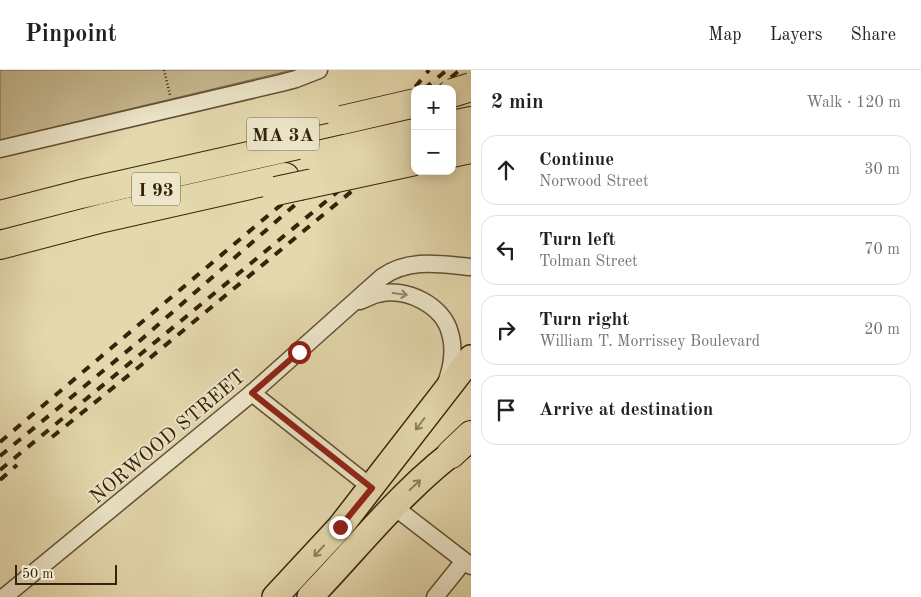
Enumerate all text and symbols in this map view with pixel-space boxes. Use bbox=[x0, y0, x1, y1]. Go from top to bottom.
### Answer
text: Pinpoint bbox=[25, 23, 117, 47]
text: Map bbox=[708, 26, 742, 44]
text: Layers bbox=[770, 26, 822, 44]
text: Share bbox=[850, 26, 896, 44]
map controls bbox=[411, 85, 456, 175]
button: + bbox=[411, 85, 456, 130]
text: 2 min bbox=[491, 92, 544, 113]
text: Walk · 120 m bbox=[806, 95, 901, 111]
road number: MA 3A bbox=[247, 118, 319, 150]
button: − bbox=[411, 130, 456, 175]
text: Continue bbox=[539, 151, 614, 170]
icon: ahead bbox=[492, 156, 520, 184]
text: 30 m bbox=[864, 162, 900, 178]
road number: I 93 bbox=[132, 172, 180, 206]
text: Norwood Street bbox=[539, 174, 649, 190]
text: Turn left bbox=[539, 231, 616, 250]
icon: left bbox=[492, 236, 520, 264]
text: 70 m bbox=[864, 242, 900, 258]
text: Tolman Street bbox=[539, 254, 638, 270]
one-way arrow bbox=[392, 289, 408, 299]
text: Turn right bbox=[539, 311, 629, 330]
icon: right bbox=[492, 316, 520, 344]
text: 20 m bbox=[864, 322, 900, 338]
text: William T. Morrissey Boulevard bbox=[539, 334, 760, 350]
route start bbox=[288, 341, 311, 364]
street label: NORWOOD STREET bbox=[87, 367, 250, 508]
icon: arrive bbox=[492, 396, 520, 424]
text: Arrive at destination bbox=[539, 401, 713, 420]
one-way arrow bbox=[415, 418, 426, 431]
one-way arrow bbox=[408, 479, 421, 491]
route end bbox=[329, 516, 352, 539]
one-way arrow bbox=[313, 545, 325, 558]
scale bar bbox=[15, 562, 118, 585]
text: 50 m bbox=[22, 567, 53, 581]

